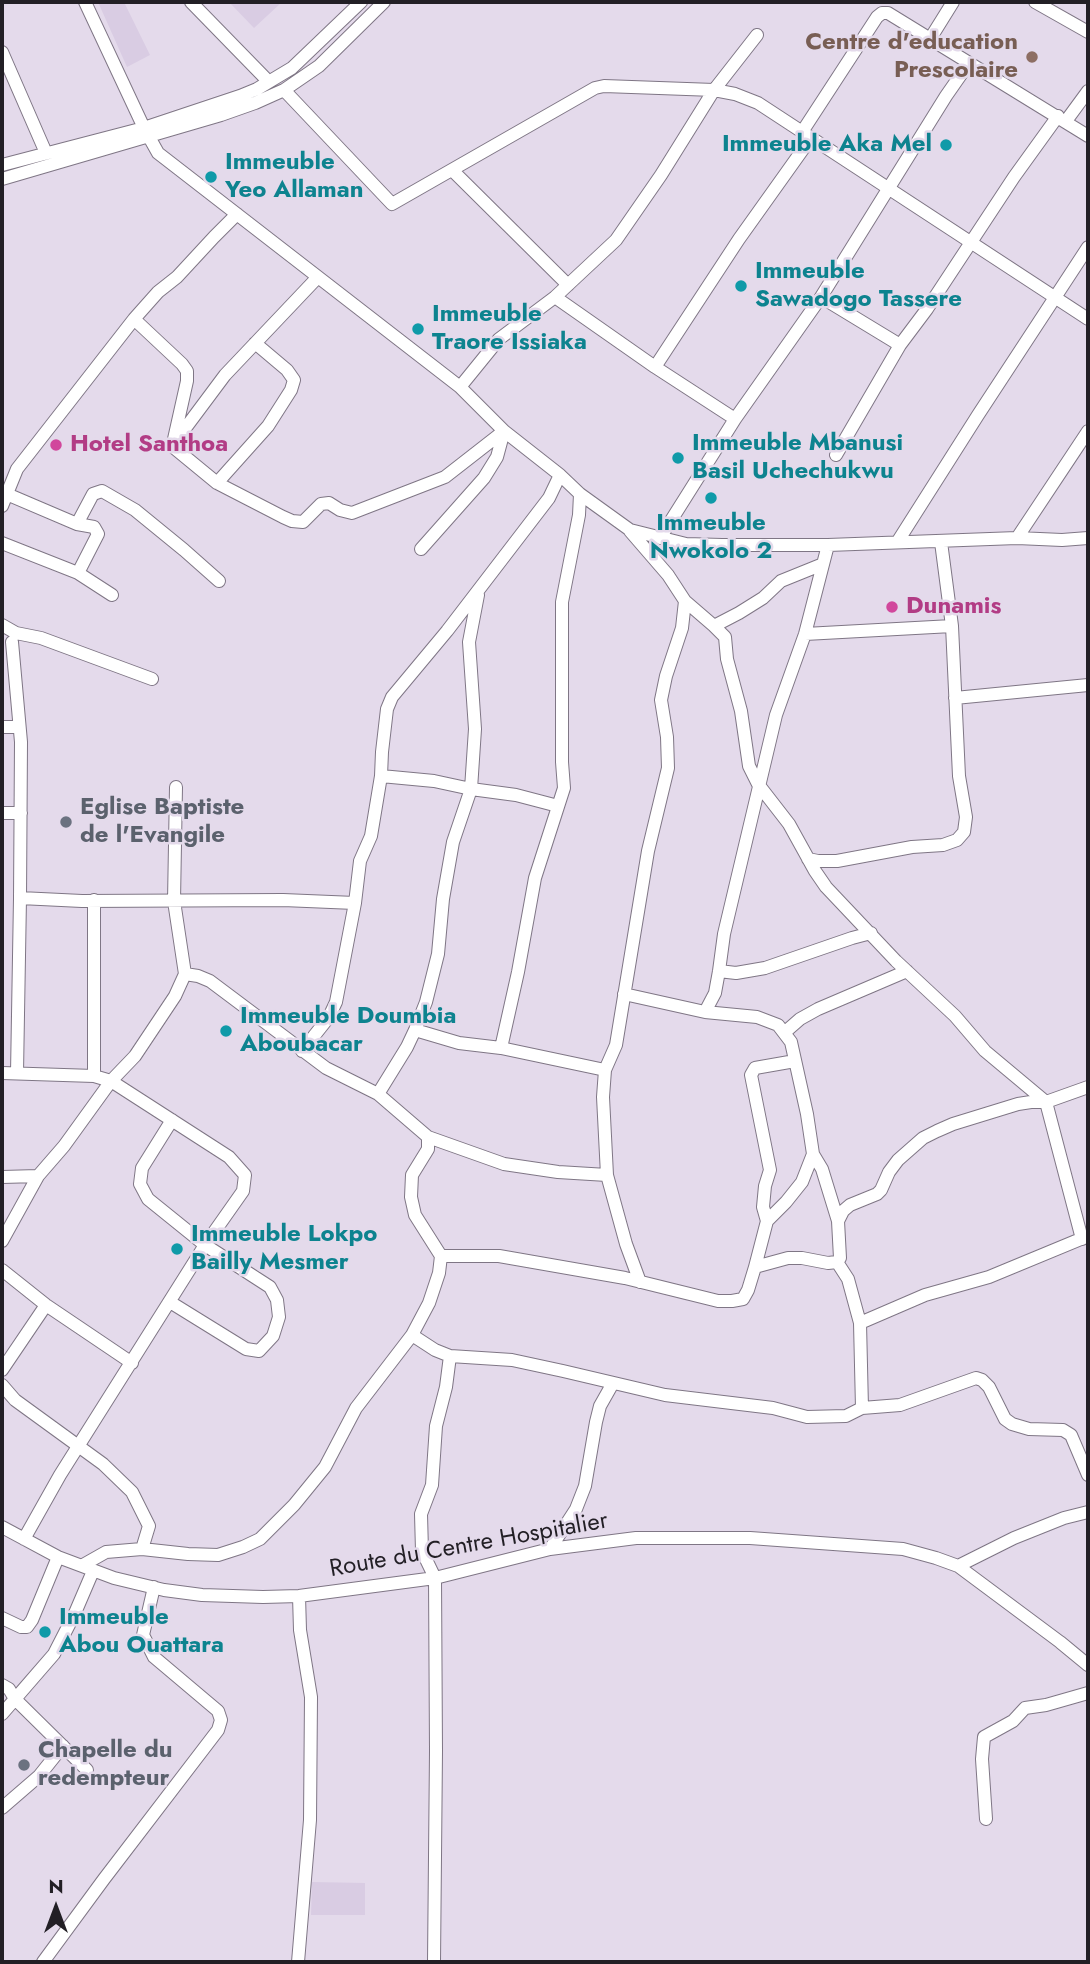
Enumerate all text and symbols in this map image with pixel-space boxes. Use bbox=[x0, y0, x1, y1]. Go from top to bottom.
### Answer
place label: Centre d'education Prescolaire bbox=[805, 29, 1018, 85]
marker: Centre d'education Prescolaire bbox=[1024, 49, 1040, 65]
place label: Immeuble Aka Mel bbox=[722, 131, 932, 159]
marker: Immeuble Aka Mel bbox=[938, 137, 954, 153]
place label: Immeuble Yeo Allaman bbox=[225, 149, 364, 205]
marker: Immeuble Yeo Allaman bbox=[203, 169, 219, 185]
place label: Immeuble Sawadogo Tassere bbox=[755, 258, 962, 314]
marker: Immeuble Sawadogo Tassere bbox=[733, 278, 749, 294]
place label: Immeuble Traore Issiaka bbox=[432, 301, 587, 357]
marker: Immeuble Traore Issiaka bbox=[410, 321, 426, 337]
place label: Immeuble Mbanusi Basil Uchechukwu bbox=[692, 430, 903, 486]
place label: Hotel Santhoa bbox=[70, 431, 228, 459]
marker: Hotel Santhoa bbox=[48, 437, 64, 453]
marker: Immeuble Mbanusi Basil Uchechukwu bbox=[670, 450, 686, 466]
marker: Immeuble Nwokolo 2 bbox=[703, 490, 719, 506]
place label: Immeuble Nwokolo 2 bbox=[650, 510, 772, 566]
place label: Dunamis bbox=[906, 593, 1001, 621]
marker: Dunamis bbox=[884, 599, 900, 615]
place label: Eglise Baptiste de l'Evangile bbox=[80, 794, 244, 850]
marker: Eglise Baptiste de l'Evangile bbox=[58, 814, 74, 830]
place label: Immeuble Doumbia Aboubacar bbox=[240, 1003, 456, 1059]
marker: Immeuble Doumbia Aboubacar bbox=[218, 1023, 234, 1039]
place label: Immeuble Lokpo Bailly Mesmer bbox=[191, 1221, 377, 1277]
marker: Immeuble Lokpo Bailly Mesmer bbox=[169, 1241, 185, 1257]
street label: Route du Centre Hospitalier bbox=[328, 1507, 610, 1585]
place label: Immeuble Abou Ouattara bbox=[59, 1604, 224, 1660]
marker: Immeuble Abou Ouattara bbox=[37, 1624, 53, 1640]
place label: Chapelle du redempteur bbox=[38, 1737, 172, 1793]
marker: Chapelle du redempteur bbox=[16, 1757, 32, 1773]
north arrow bbox=[21, 1873, 91, 1943]
text: N bbox=[48, 1873, 64, 1900]

